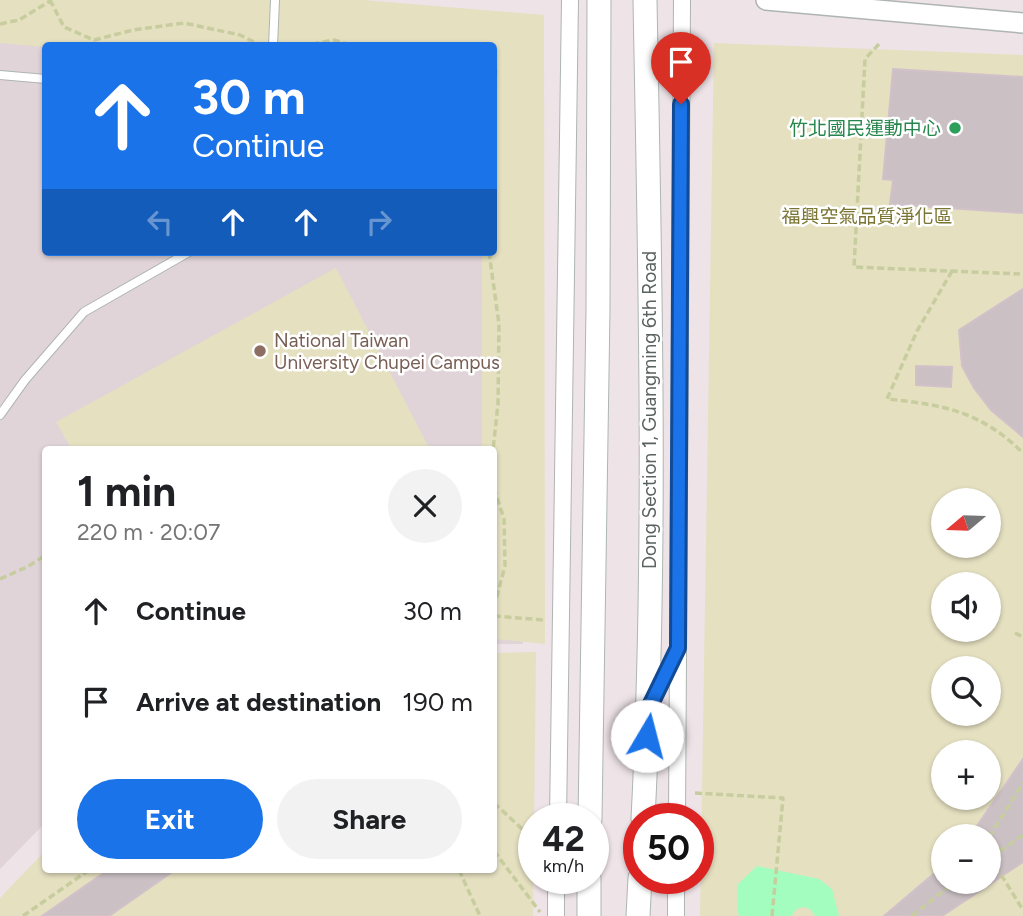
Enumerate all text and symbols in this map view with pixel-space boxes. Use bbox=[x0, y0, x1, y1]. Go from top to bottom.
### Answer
pin bbox=[651, 32, 711, 104]
icon: arrive bbox=[662, 43, 700, 81]
text: 30 m bbox=[192, 67, 305, 126]
icon: ahead bbox=[77, 70, 168, 161]
place label: 竹北國民運動中心 bbox=[789, 117, 941, 140]
marker: 竹北國民運動中心 bbox=[947, 120, 963, 136]
text: Continue bbox=[192, 127, 324, 165]
icon: left bbox=[141, 203, 179, 241]
icon: ahead bbox=[214, 203, 252, 241]
icon: ahead bbox=[287, 203, 325, 241]
icon: right bbox=[360, 203, 398, 241]
park label: 福興空氣品質淨化區 bbox=[781, 205, 953, 228]
street label: Dong Section 1, Guangming 6th Road bbox=[638, 251, 661, 569]
place label: National Taiwan University Chupei Campus bbox=[274, 329, 500, 374]
marker: National Taiwan University Chupei Campus bbox=[252, 343, 268, 359]
text: 1 min bbox=[77, 466, 176, 517]
button: close bbox=[388, 469, 462, 543]
north arrow bbox=[931, 488, 1001, 558]
map controls bbox=[931, 488, 1001, 894]
text: 220 m · 20:07 bbox=[77, 518, 220, 546]
button: sound bbox=[931, 572, 1001, 642]
icon: ahead bbox=[77, 592, 115, 630]
text: Continue bbox=[136, 595, 246, 627]
text: 30 m bbox=[403, 595, 462, 627]
button: search bbox=[931, 656, 1001, 726]
icon: arrive bbox=[77, 683, 115, 721]
text: Arrive at destination bbox=[136, 686, 381, 718]
text: 190 m bbox=[402, 686, 473, 718]
position arrow bbox=[610, 699, 684, 773]
button: + bbox=[931, 740, 1001, 810]
button: Exit bbox=[77, 779, 263, 859]
button: Share bbox=[277, 779, 462, 859]
speed limit sign: 50 bbox=[623, 803, 714, 894]
text: 42 bbox=[542, 818, 585, 860]
button: − bbox=[931, 824, 1001, 894]
text: km/h bbox=[543, 855, 584, 877]

